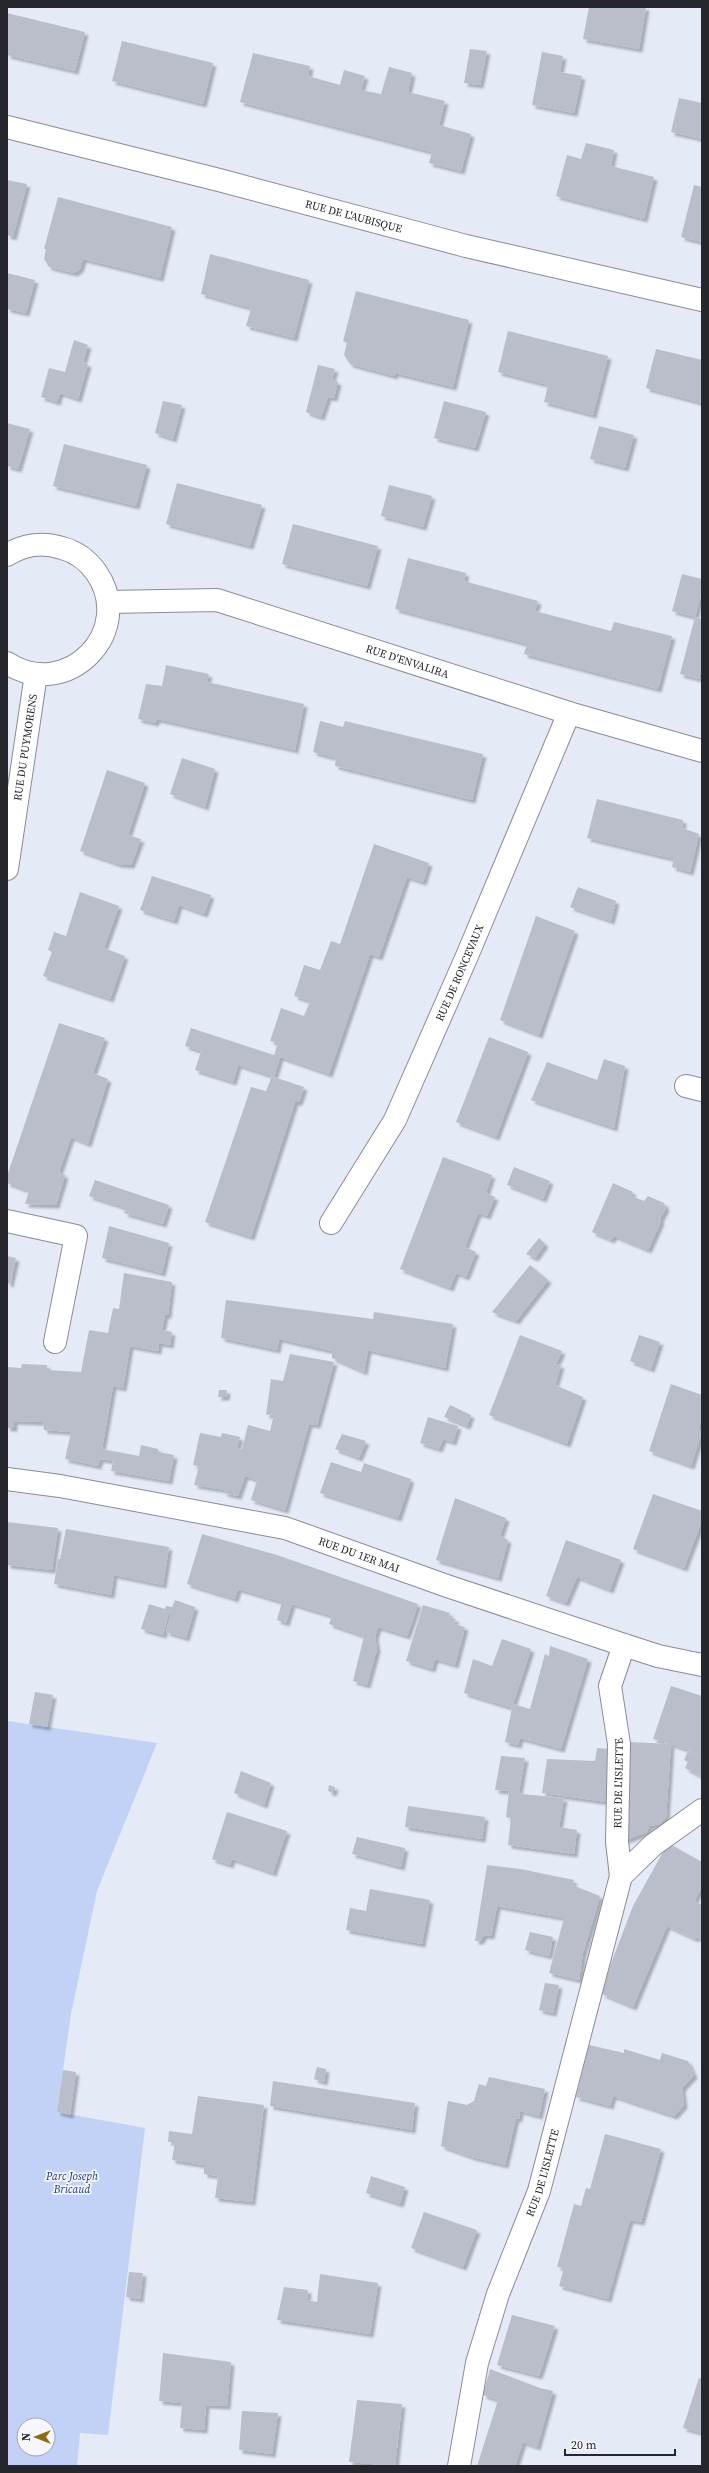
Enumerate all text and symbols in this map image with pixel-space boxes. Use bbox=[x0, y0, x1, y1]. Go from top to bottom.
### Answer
street label: RUE DE L'AUBISQUE bbox=[304, 196, 404, 236]
street label: RUE D'ENVALIRA bbox=[364, 641, 452, 682]
street label: RUE DU PUYMORENS bbox=[10, 693, 40, 802]
street label: RUE DE RONCEVAUX bbox=[432, 921, 487, 1023]
street label: RUE DU 1ER MAI bbox=[316, 1533, 402, 1576]
street label: RUE DE L'ISLETTE bbox=[610, 1737, 627, 1829]
street label: RUE DE L'ISLETTE bbox=[522, 2127, 562, 2219]
park label: Parc Joseph Bricaud bbox=[45, 2169, 98, 2197]
north arrow bbox=[16, 2417, 56, 2457]
scale bar bbox=[565, 2431, 675, 2457]
text: N bbox=[19, 2433, 34, 2441]
text: 20 m bbox=[571, 2437, 597, 2453]

